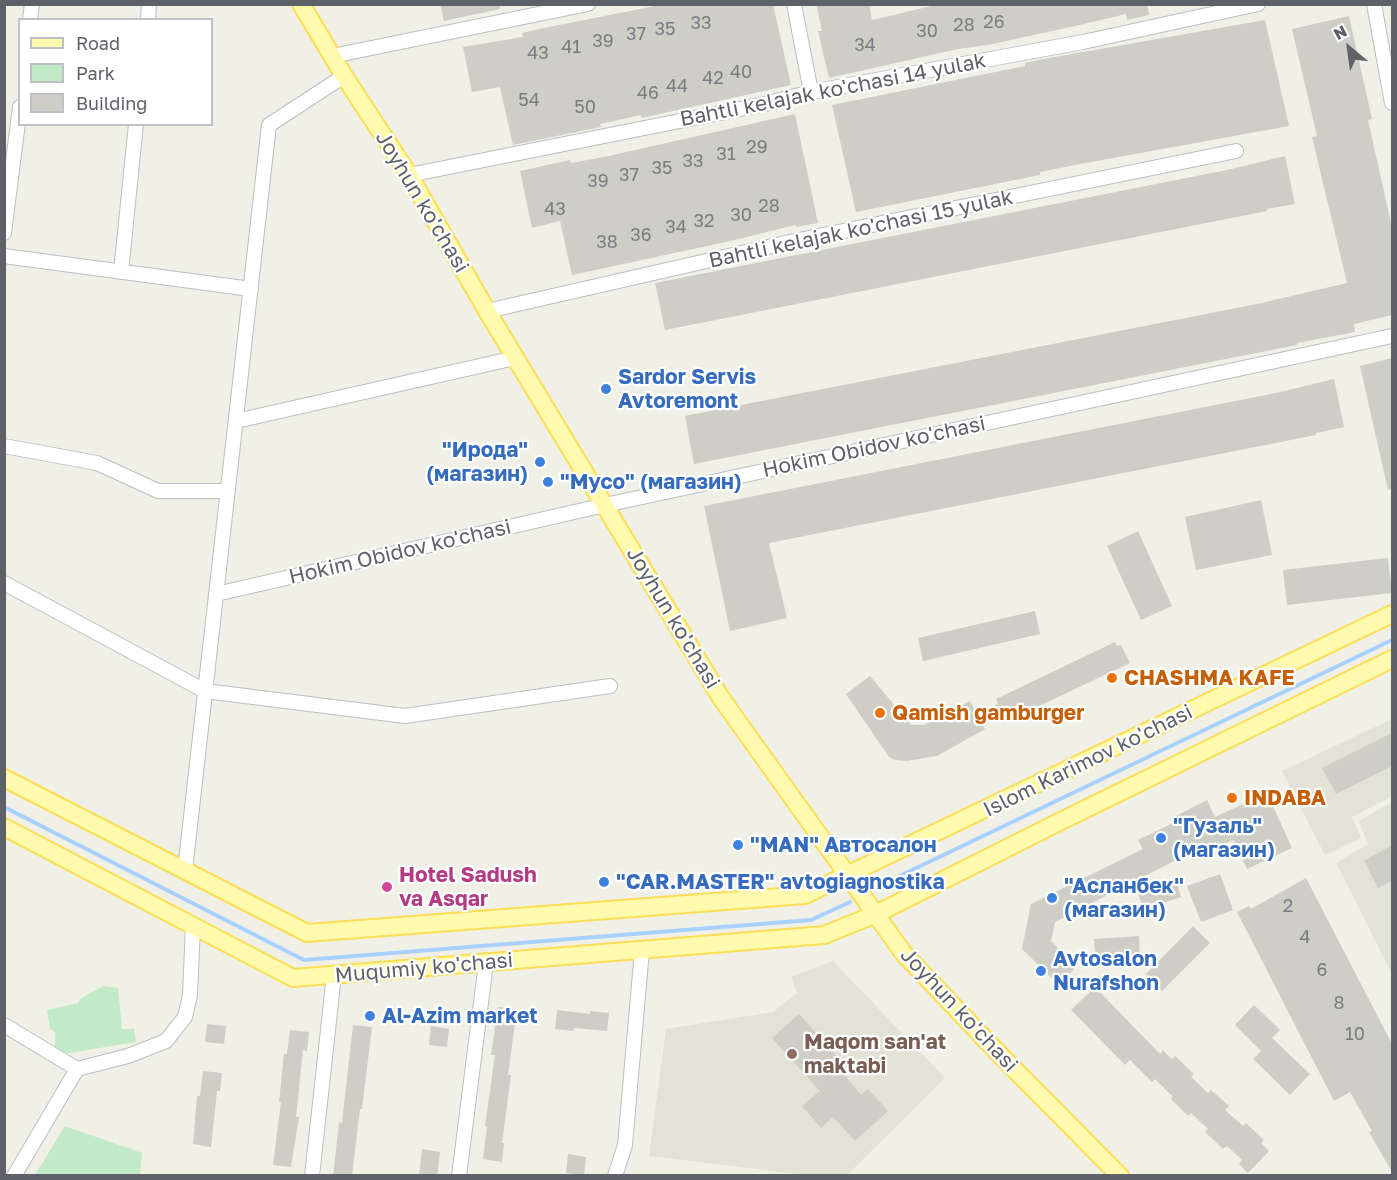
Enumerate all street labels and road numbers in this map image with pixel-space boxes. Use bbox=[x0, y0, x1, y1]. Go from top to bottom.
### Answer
street label: Bahtli kelajak ko'chasi 14 yulak bbox=[678, 48, 988, 132]
street label: Joyhun ko'chasi bbox=[370, 127, 474, 277]
street label: Bahtli kelajak ko'chasi 15 yulak bbox=[707, 184, 1015, 274]
street label: Hokim Obidov ko'chasi bbox=[760, 411, 988, 483]
street label: Hokim Obidov ko'chasi bbox=[286, 514, 514, 590]
street label: Joyhun ko'chasi bbox=[621, 543, 725, 693]
street label: Islom Karimov ko'chasi bbox=[979, 699, 1197, 823]
street label: Joyhun ko'chasi bbox=[895, 943, 1023, 1077]
street label: Muqumiy ko'chasi bbox=[334, 948, 514, 988]

